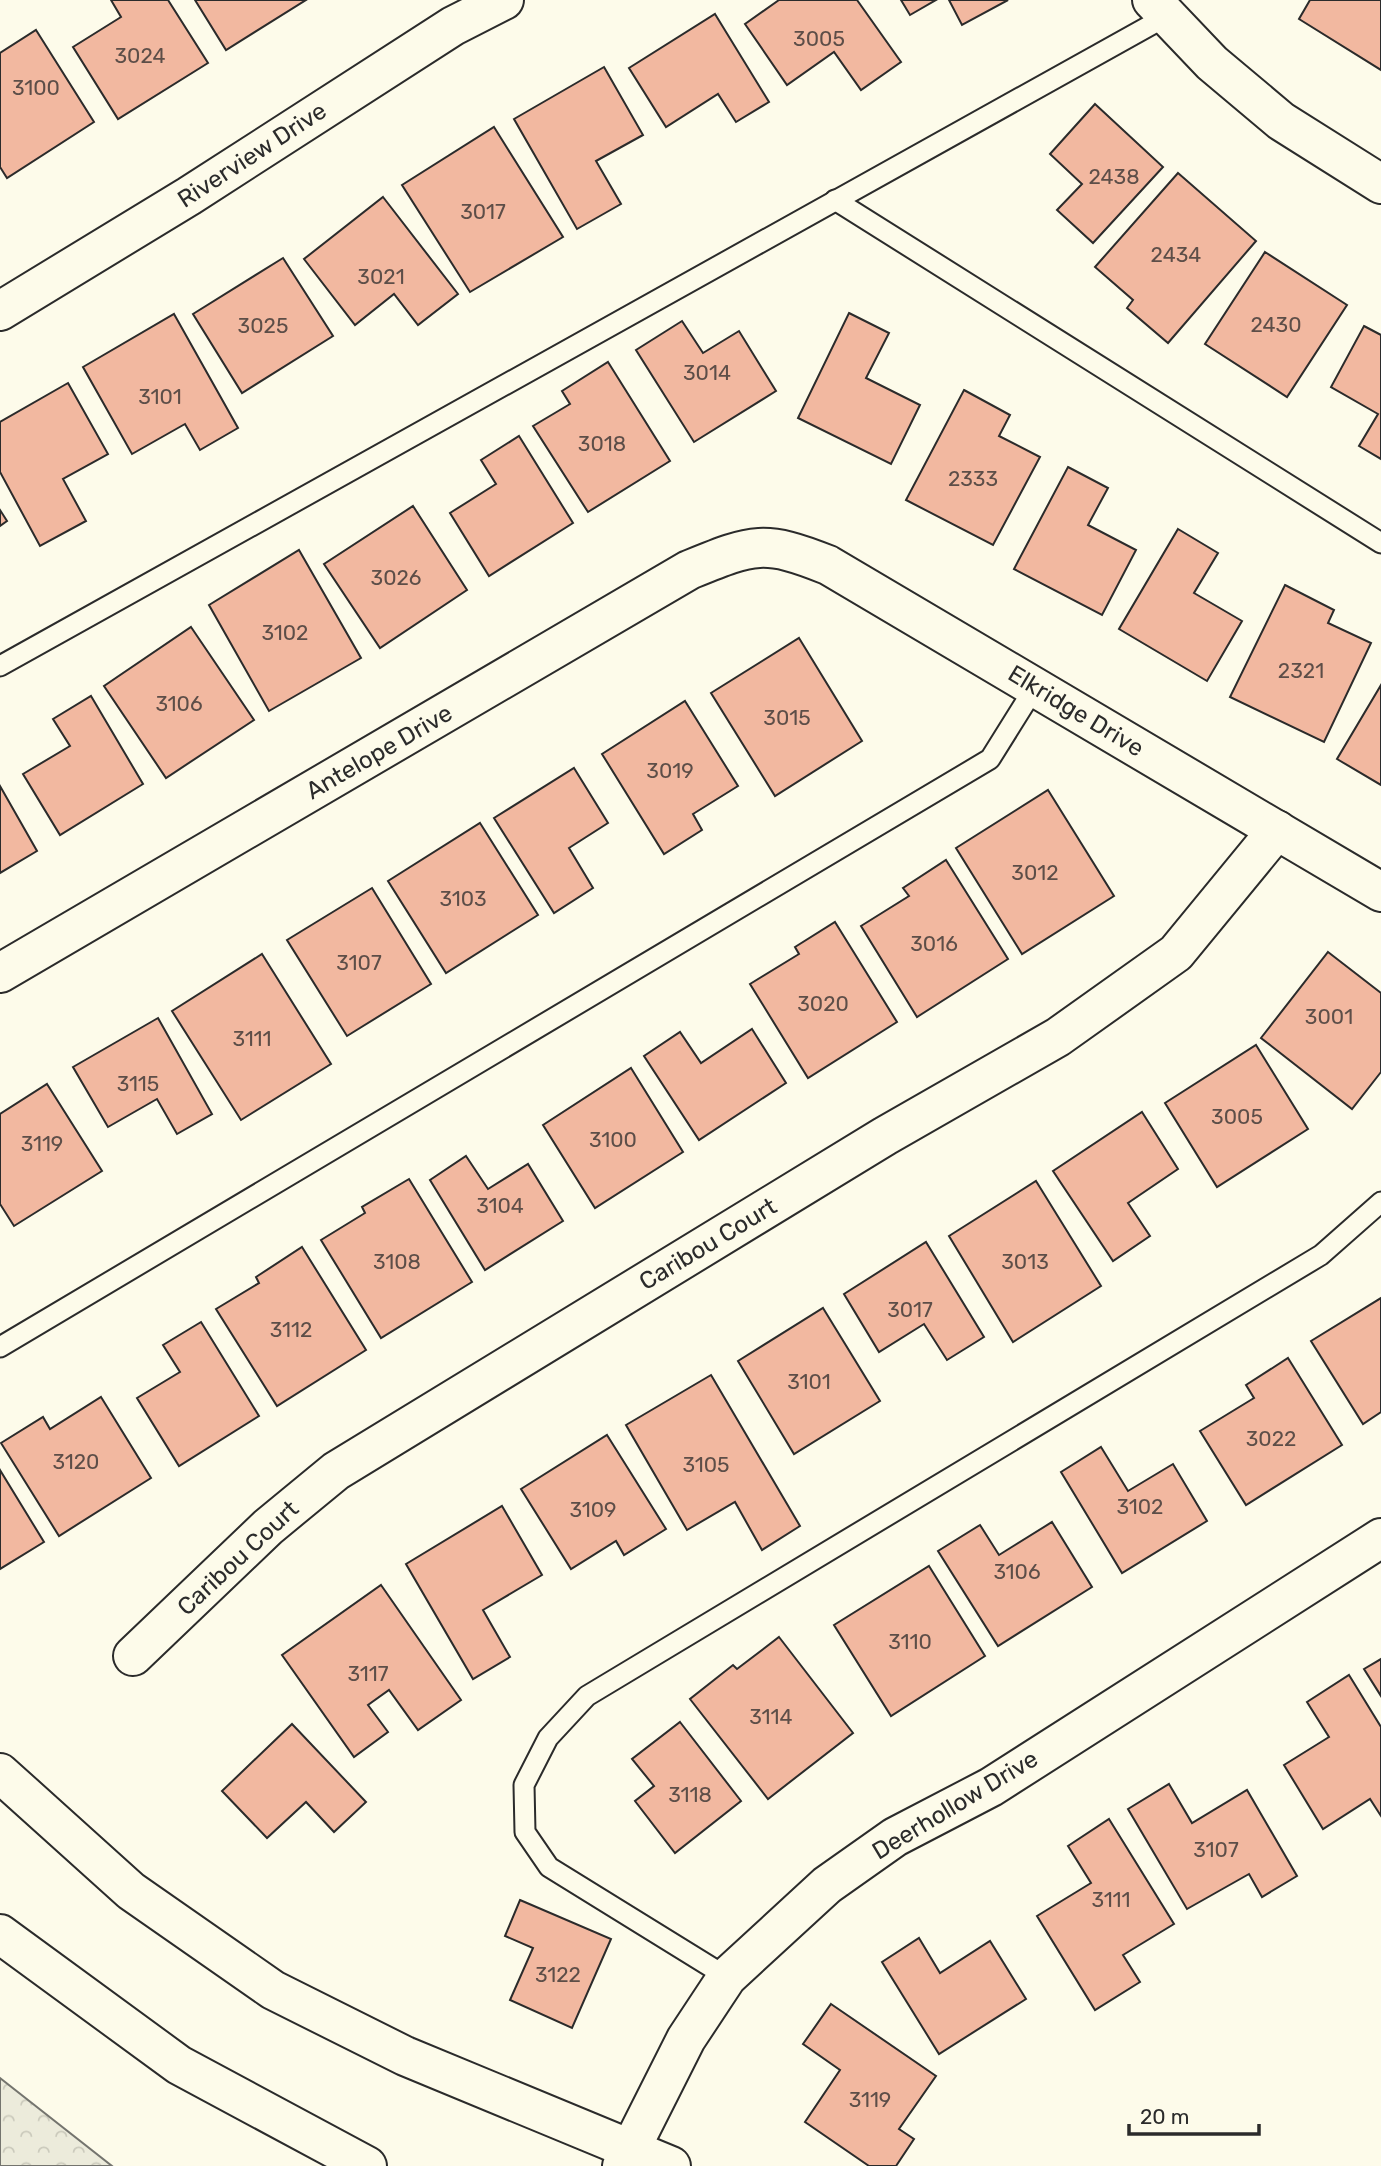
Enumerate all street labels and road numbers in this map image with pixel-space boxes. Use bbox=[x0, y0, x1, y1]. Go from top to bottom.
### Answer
street label: Riverview Drive bbox=[172, 97, 332, 213]
street label: Elkridge Drive bbox=[1003, 660, 1149, 762]
street label: Antelope Drive bbox=[301, 699, 457, 805]
street label: Caribou Court bbox=[634, 1192, 782, 1296]
street label: Caribou Court bbox=[172, 1495, 304, 1621]
street label: Deerhollow Drive bbox=[867, 1744, 1043, 1866]

